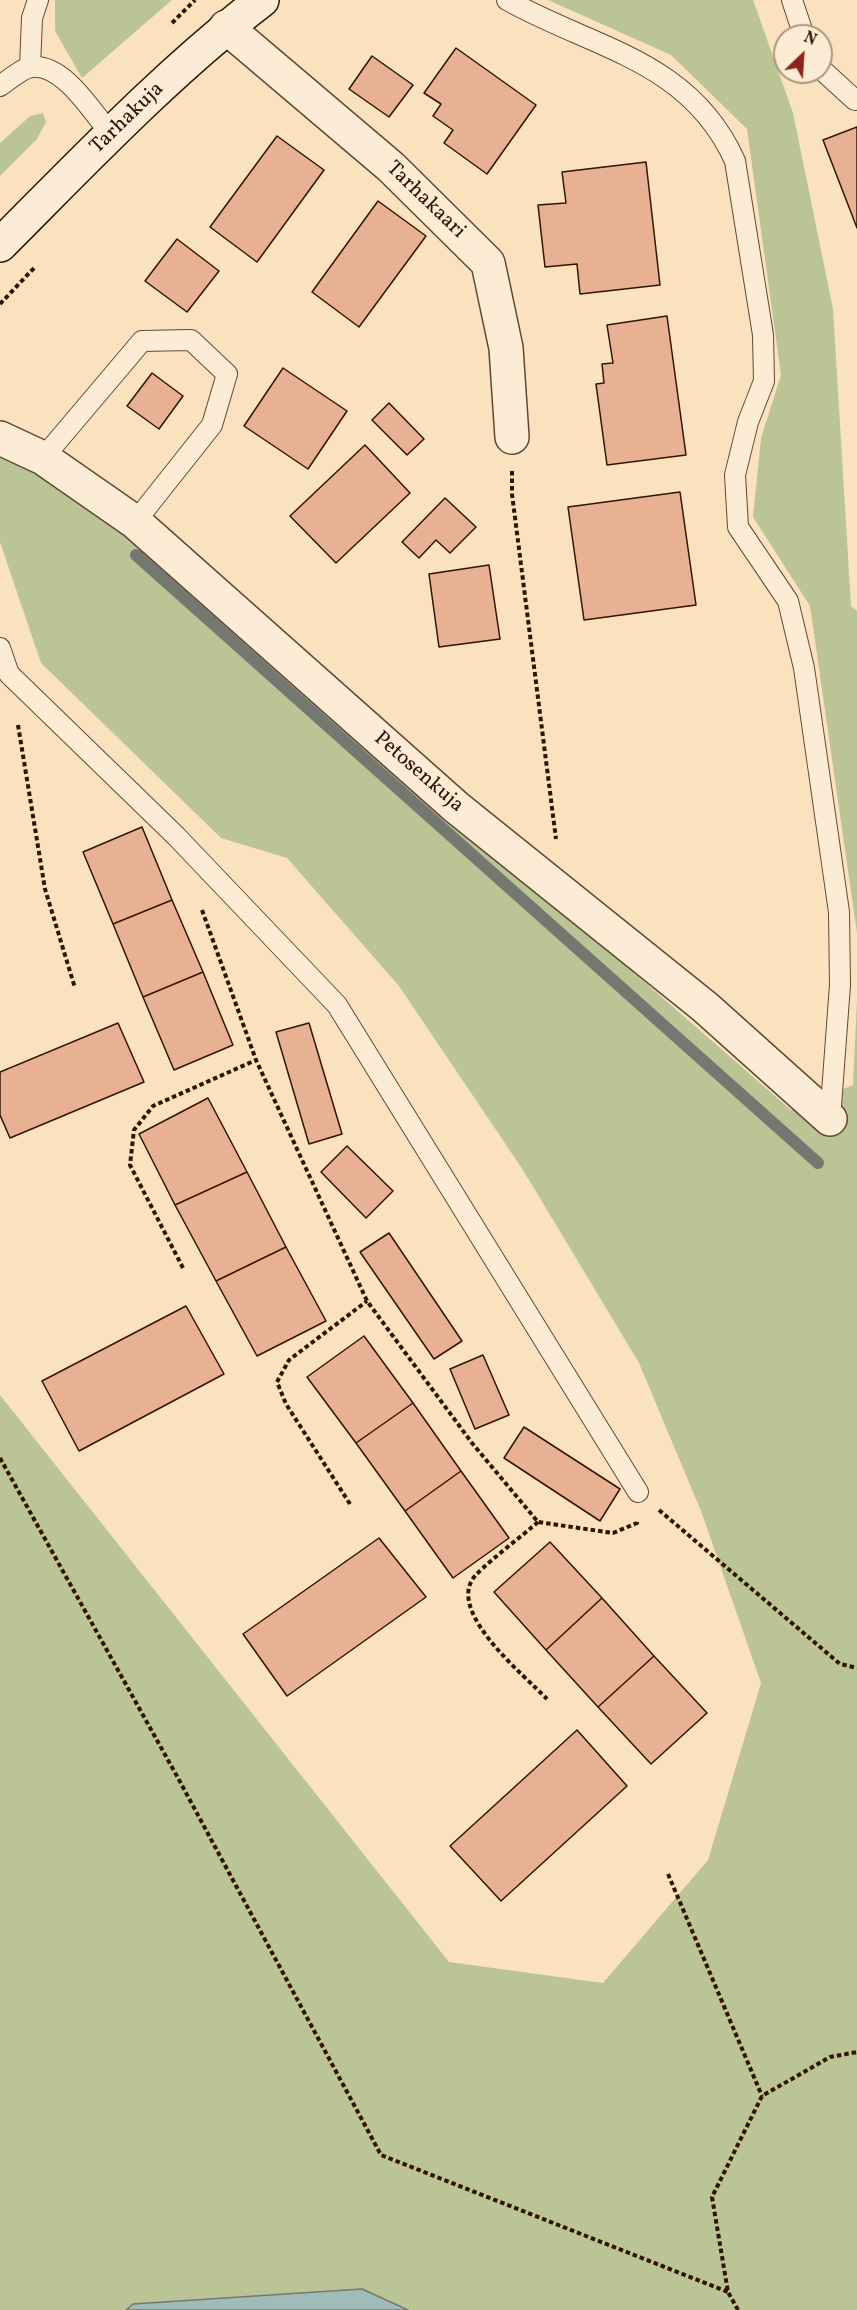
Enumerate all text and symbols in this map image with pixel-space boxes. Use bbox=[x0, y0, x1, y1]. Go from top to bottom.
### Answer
north arrow bbox=[773, 24, 833, 84]
text: N bbox=[800, 27, 820, 52]
street label: Tarhakuja bbox=[86, 78, 170, 160]
street label: Tarhakaari bbox=[380, 157, 470, 245]
street label: Petosenkuja bbox=[368, 727, 468, 819]

